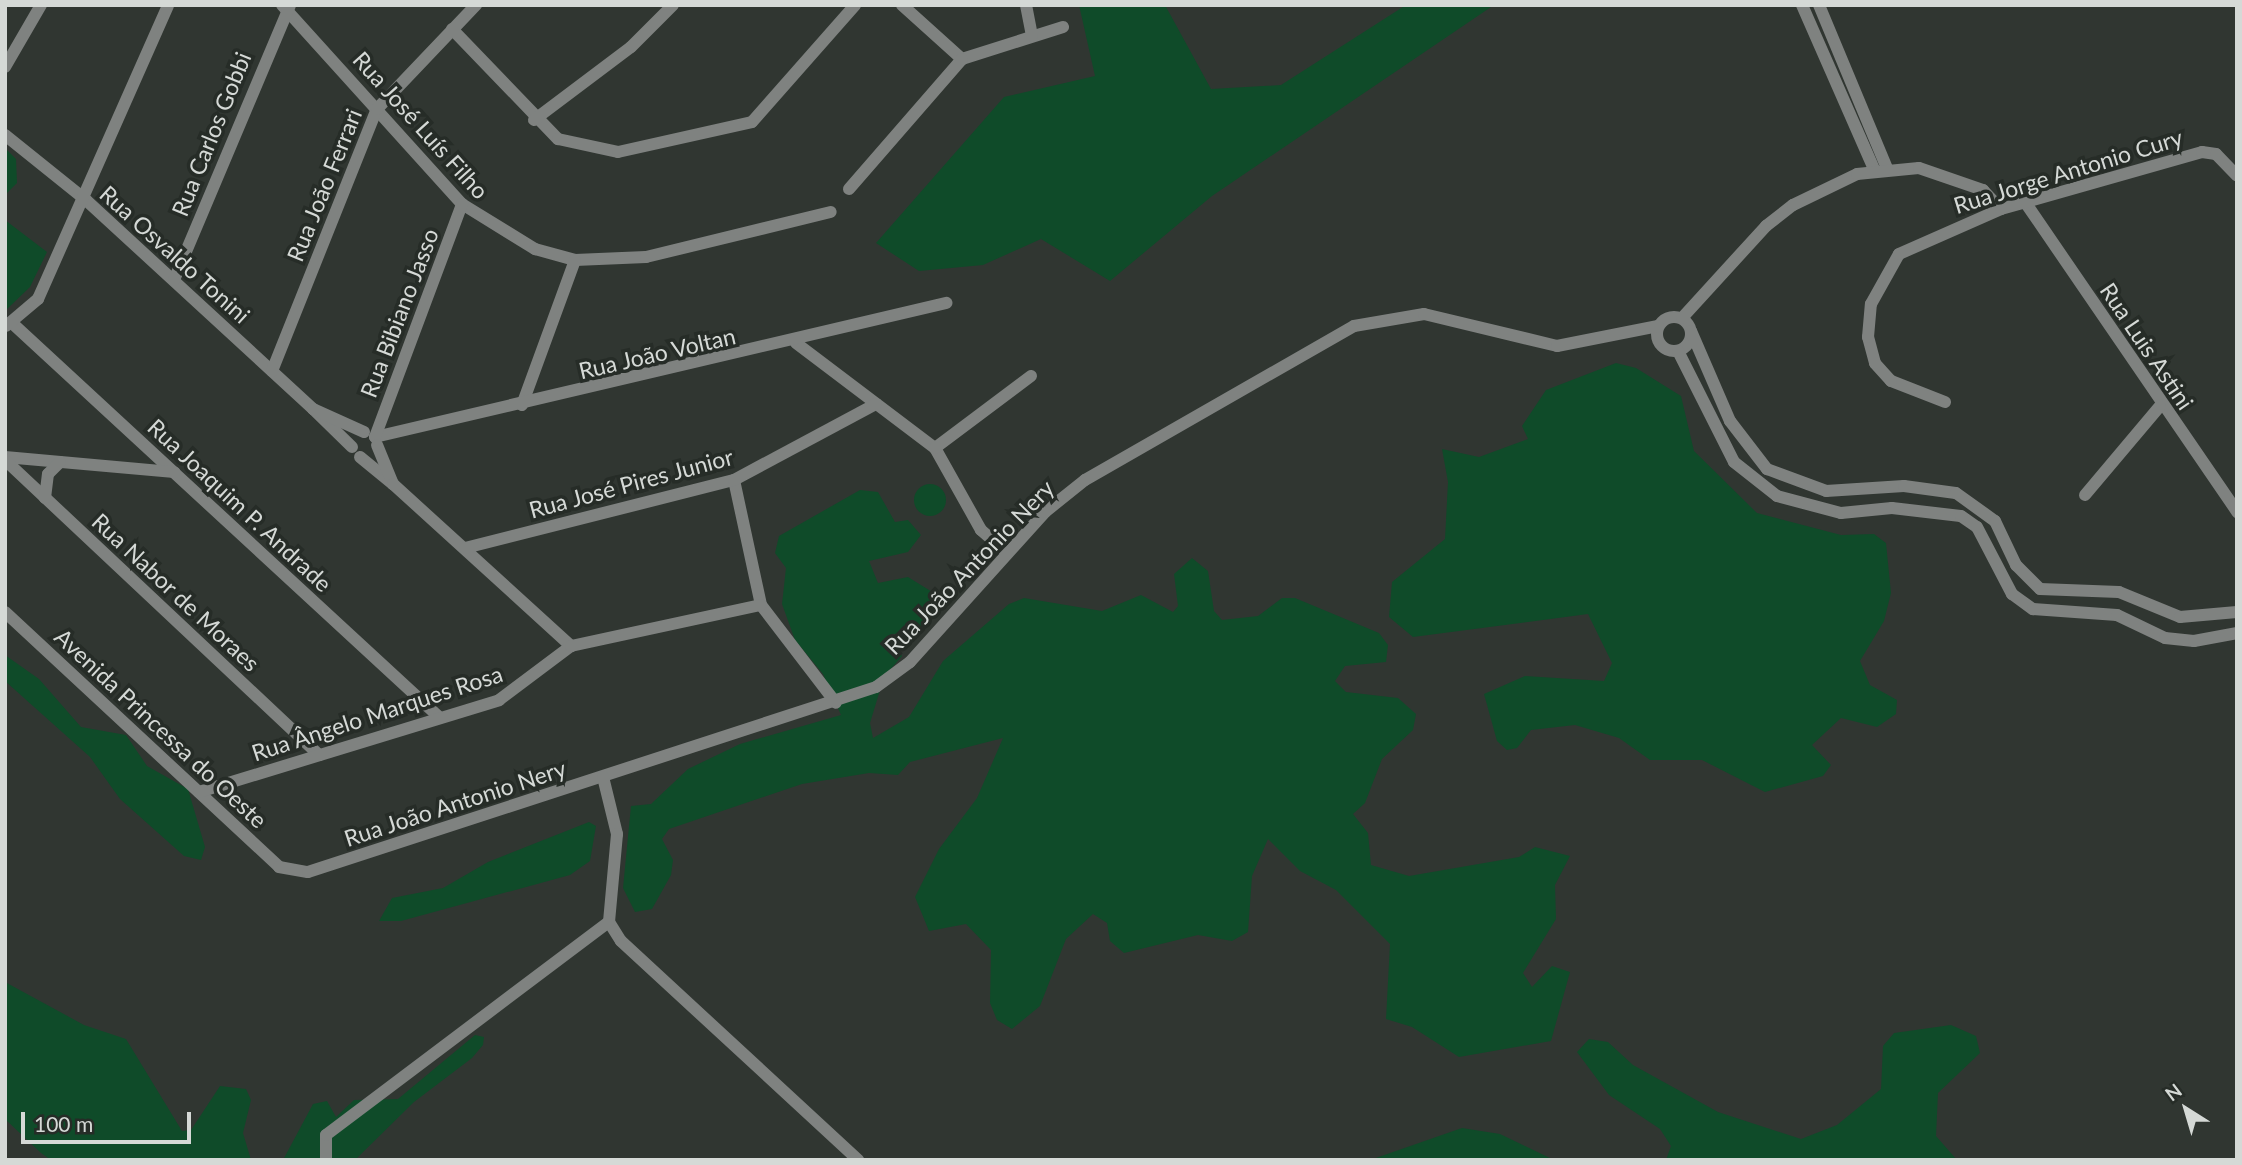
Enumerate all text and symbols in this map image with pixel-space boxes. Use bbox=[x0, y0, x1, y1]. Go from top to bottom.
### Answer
street label: Rua José Luís Filho bbox=[347, 45, 495, 205]
street label: Rua Carlos Gobbi bbox=[166, 48, 256, 220]
street label: Rua João Ferrari bbox=[281, 104, 367, 266]
street label: Rua Jorge Antonio Cury bbox=[1950, 123, 2186, 219]
street label: Rua Osvaldo Tonini bbox=[94, 179, 256, 329]
street label: Rua Bibiano Jasso bbox=[354, 224, 444, 402]
street label: Rua Luis Astini bbox=[2094, 277, 2200, 415]
street label: Rua João Voltan bbox=[575, 321, 739, 385]
street label: Rua Joaquim P. Andrade bbox=[142, 412, 338, 598]
street label: Rua José Pires Junior bbox=[525, 442, 737, 524]
street label: Rua João Antonio Nery bbox=[878, 474, 1060, 660]
street label: Rua Nabor de Moraes bbox=[86, 507, 266, 677]
street label: Avenida Princessa do Oeste bbox=[49, 622, 273, 834]
street label: Rua Ângelo Marques Rosa bbox=[248, 659, 506, 767]
street label: Rua João Antonio Nery bbox=[340, 754, 570, 852]
north arrow bbox=[2151, 1074, 2221, 1144]
text: N bbox=[2160, 1078, 2186, 1105]
scale bar bbox=[24, 1098, 194, 1142]
text: 100 m bbox=[34, 1111, 93, 1136]

